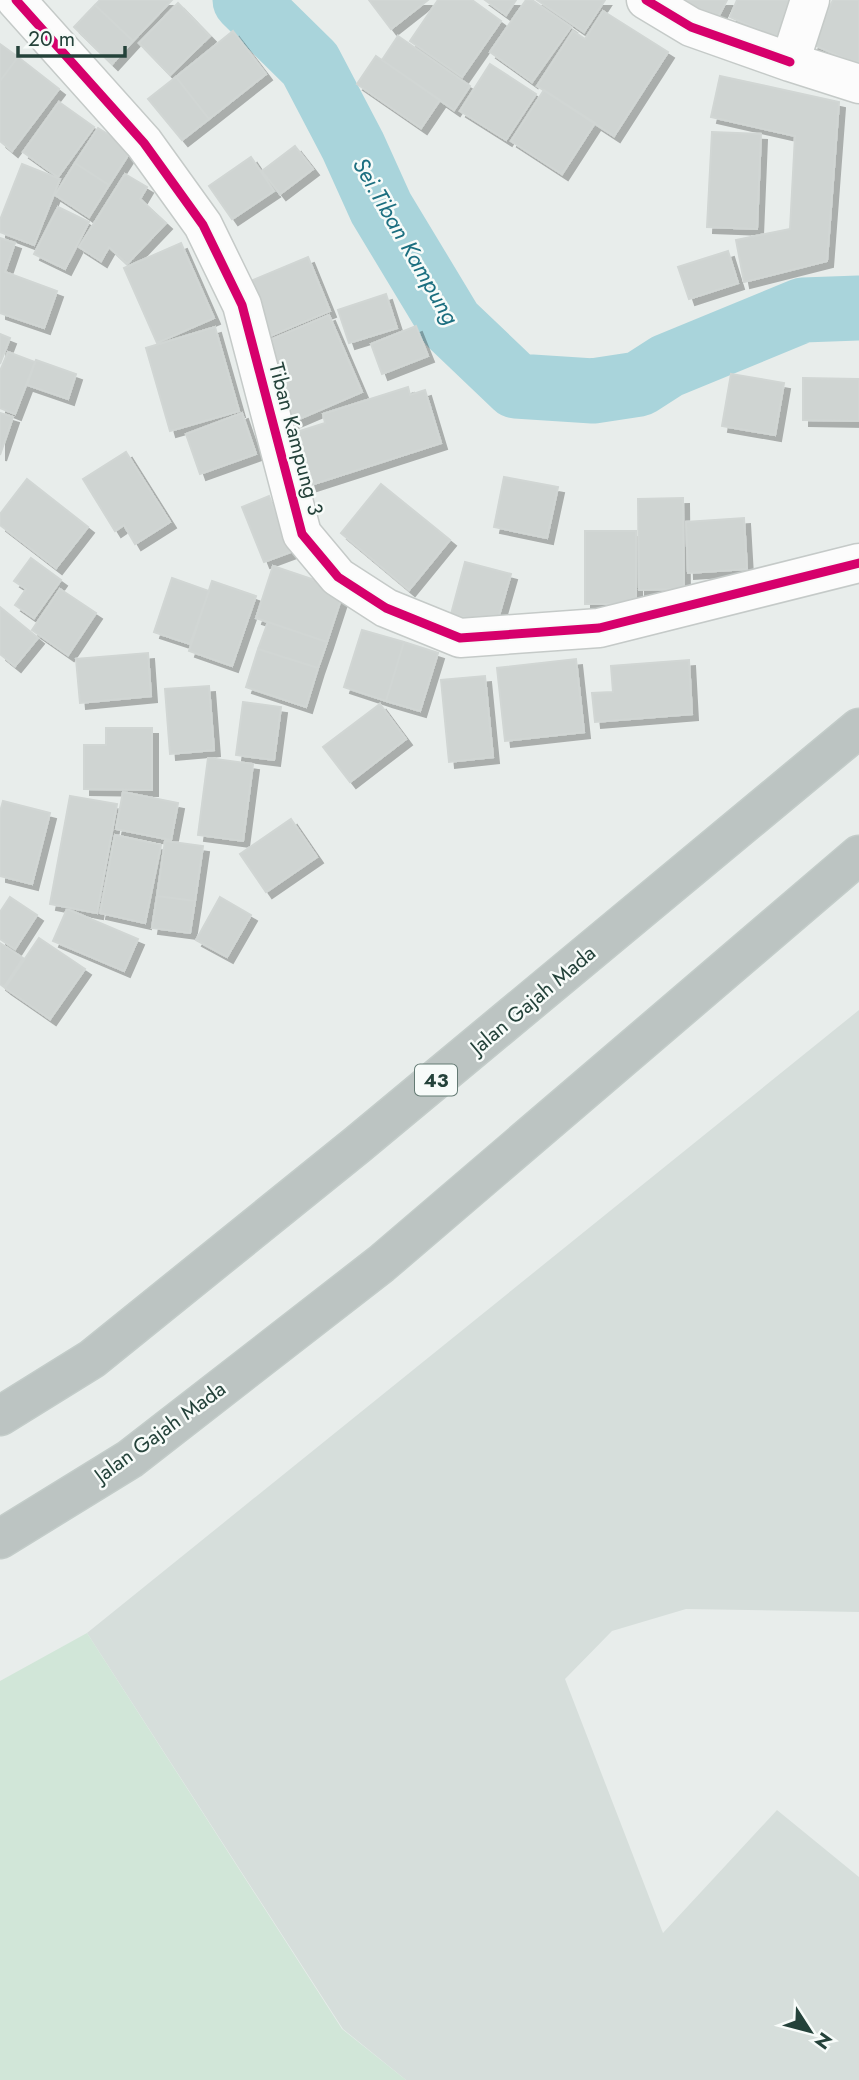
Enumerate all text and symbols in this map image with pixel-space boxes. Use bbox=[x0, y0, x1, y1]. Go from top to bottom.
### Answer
scale bar bbox=[18, 14, 124, 58]
text: 20 m bbox=[28, 24, 75, 54]
water label: Sei.Tiban Kampung bbox=[344, 151, 468, 331]
street label: Tiban Kampung 3 bbox=[261, 359, 331, 519]
street label: Jalan Gajah Mada bbox=[461, 938, 602, 1063]
road number: 43 bbox=[415, 1064, 457, 1096]
street label: Jalan Gajah Mada bbox=[86, 1374, 232, 1492]
north arrow bbox=[775, 1996, 845, 2066]
text: N bbox=[808, 2027, 839, 2055]

